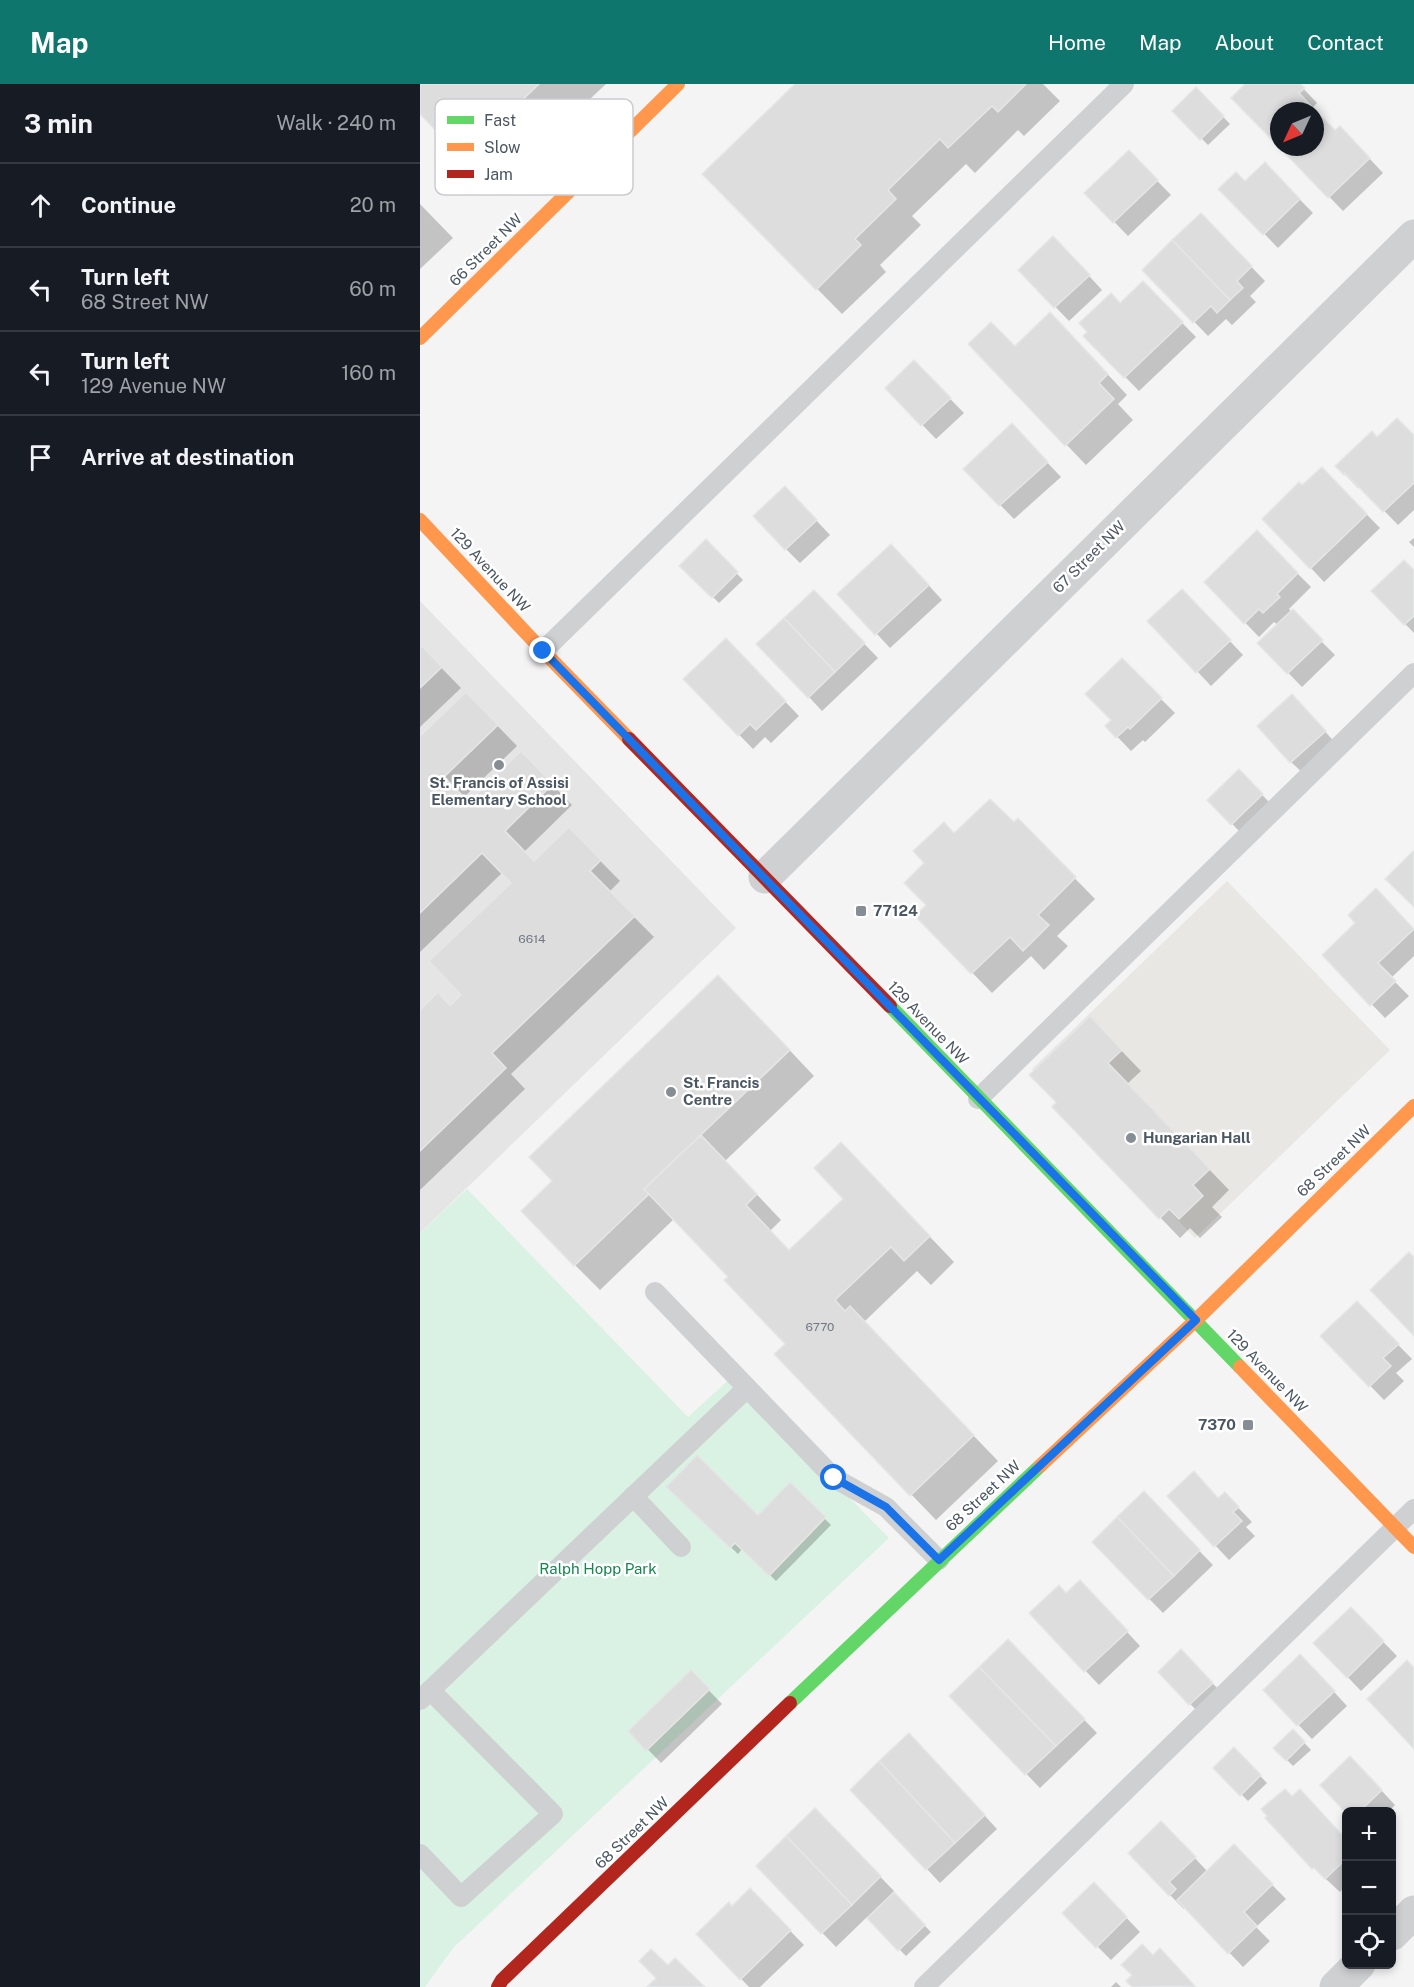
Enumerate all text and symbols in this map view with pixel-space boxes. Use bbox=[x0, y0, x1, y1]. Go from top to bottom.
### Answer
text: Map bbox=[30, 26, 89, 59]
text: Home bbox=[1048, 30, 1106, 55]
text: Map bbox=[1139, 30, 1182, 55]
text: About bbox=[1215, 30, 1274, 55]
text: Contact bbox=[1307, 30, 1384, 55]
legend bbox=[435, 99, 633, 195]
north arrow bbox=[1270, 102, 1324, 156]
text: 3 min bbox=[24, 108, 93, 139]
text: Walk · 240 m bbox=[276, 111, 396, 135]
text: Fast bbox=[484, 111, 516, 130]
text: Slow bbox=[484, 138, 521, 157]
text: Jam bbox=[484, 165, 513, 184]
icon: ahead bbox=[24, 189, 57, 222]
text: Continue bbox=[81, 192, 176, 218]
text: 20 m bbox=[350, 193, 396, 217]
street label: 66 Street NW bbox=[446, 210, 525, 289]
text: Turn left bbox=[81, 264, 170, 290]
icon: left bbox=[24, 273, 57, 306]
text: 60 m bbox=[349, 277, 396, 301]
text: 68 Street NW bbox=[81, 290, 209, 314]
text: Turn left bbox=[81, 348, 170, 374]
icon: left bbox=[24, 357, 57, 390]
text: 160 m bbox=[341, 361, 396, 385]
text: 129 Avenue NW bbox=[81, 374, 226, 398]
icon: arrive bbox=[24, 441, 57, 474]
text: Arrive at destination bbox=[81, 444, 294, 470]
street label: 67 Street NW bbox=[1049, 517, 1128, 596]
street label: 129 Avenue NW bbox=[447, 524, 534, 615]
route end bbox=[529, 637, 555, 663]
marker: St. Francis of Assisi Elementary School bbox=[492, 758, 506, 772]
place label: St. Francis of Assisi Elementary School bbox=[429, 774, 569, 808]
place label: 77124 bbox=[873, 902, 918, 919]
marker: 77124 bbox=[854, 904, 868, 918]
house number: 6614 bbox=[518, 932, 546, 946]
street label: 129 Avenue NW bbox=[884, 978, 972, 1068]
place label: St. Francis Centre bbox=[683, 1074, 760, 1108]
marker: St. Francis Centre bbox=[664, 1085, 678, 1099]
street label: 68 Street NW bbox=[1293, 1121, 1374, 1200]
place label: Hungarian Hall bbox=[1143, 1129, 1251, 1146]
marker: Hungarian Hall bbox=[1124, 1131, 1138, 1145]
house number: 6770 bbox=[806, 1320, 834, 1334]
street label: 129 Avenue NW bbox=[1223, 1326, 1311, 1416]
place label: 7370 bbox=[1198, 1416, 1236, 1433]
marker: 7370 bbox=[1241, 1418, 1255, 1432]
street label: 68 Street NW bbox=[942, 1457, 1023, 1534]
route start bbox=[820, 1464, 846, 1490]
park label: Ralph Hopp Park bbox=[539, 1560, 657, 1577]
street label: 68 Street NW bbox=[591, 1793, 672, 1872]
map controls bbox=[1342, 1807, 1396, 1969]
button: + bbox=[1342, 1807, 1396, 1861]
button: − bbox=[1342, 1861, 1396, 1915]
button: locate bbox=[1342, 1915, 1396, 1969]

